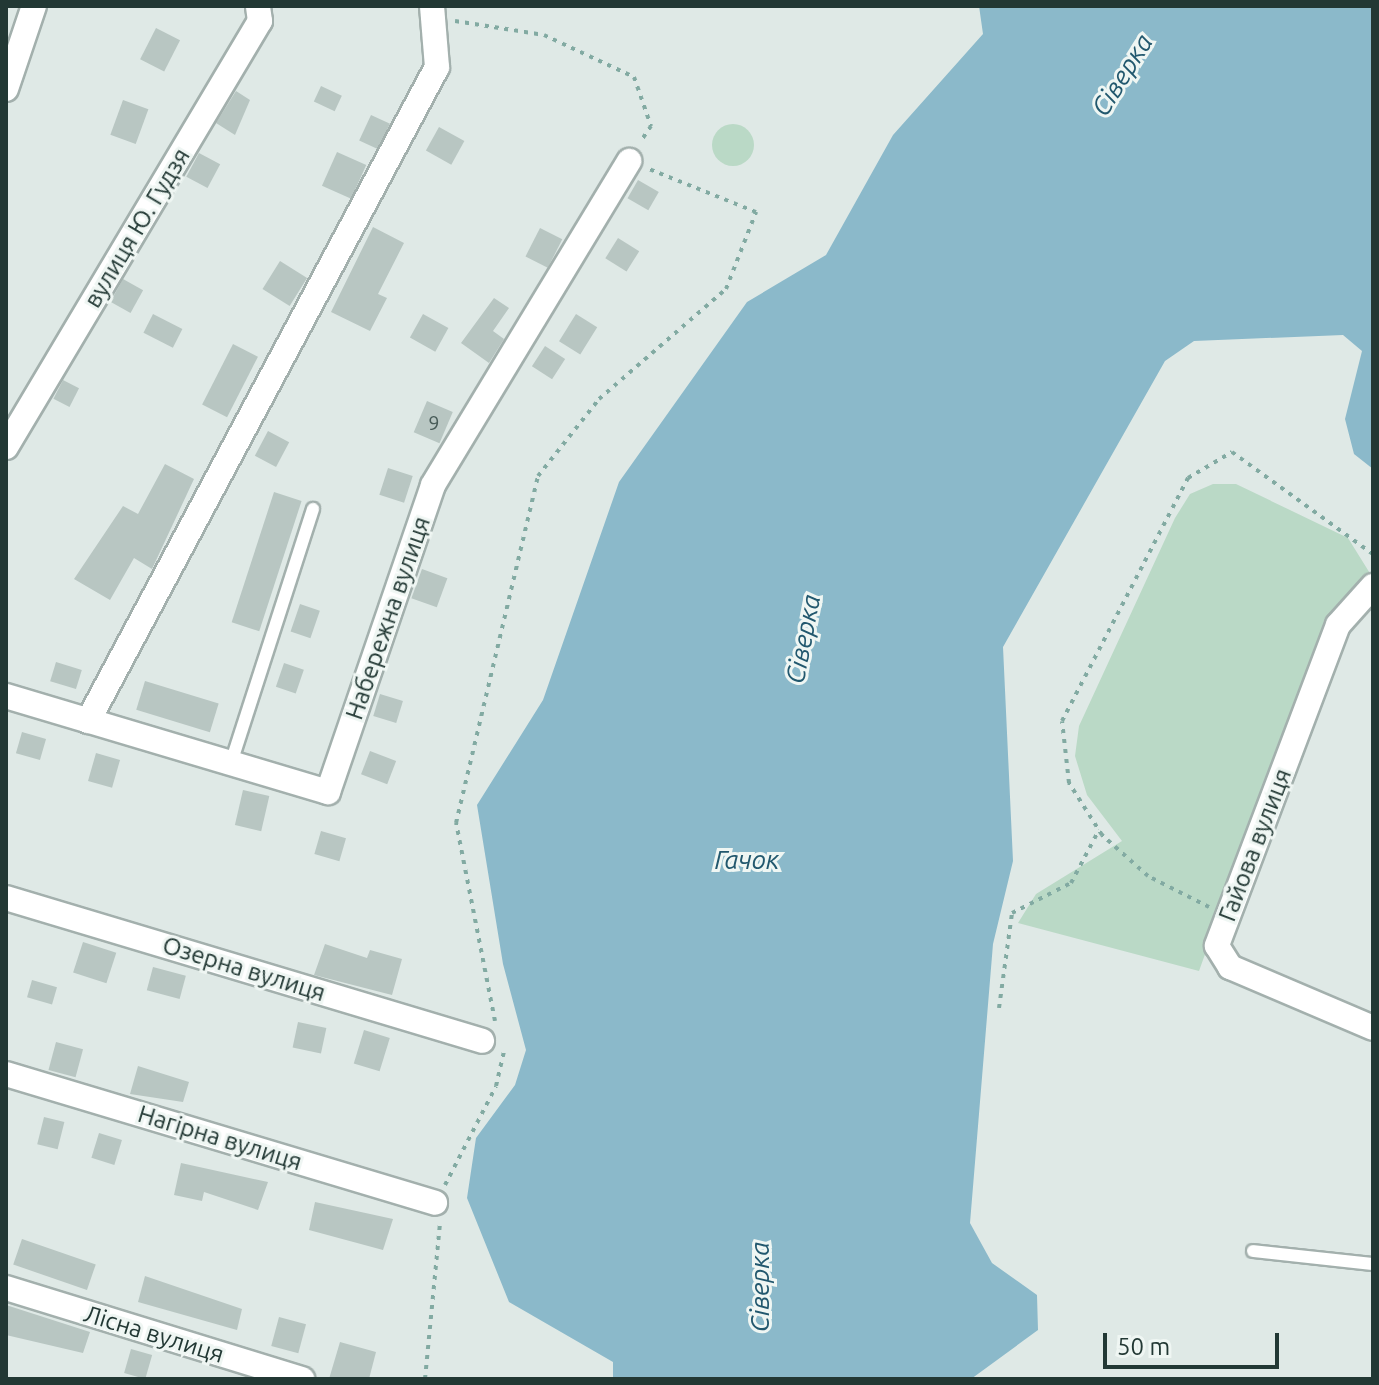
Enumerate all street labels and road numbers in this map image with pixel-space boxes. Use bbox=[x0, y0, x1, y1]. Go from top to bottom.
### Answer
street label: вулиця Ю. Гудзя bbox=[78, 143, 196, 313]
street label: Набережна вулиця bbox=[340, 513, 436, 723]
street label: Гайова вулиця bbox=[1213, 765, 1297, 925]
street label: Озерна вулиця bbox=[159, 931, 329, 1007]
street label: Нагірна вулиця bbox=[135, 1099, 305, 1177]
street label: Лісна вулиця bbox=[80, 1299, 228, 1369]

